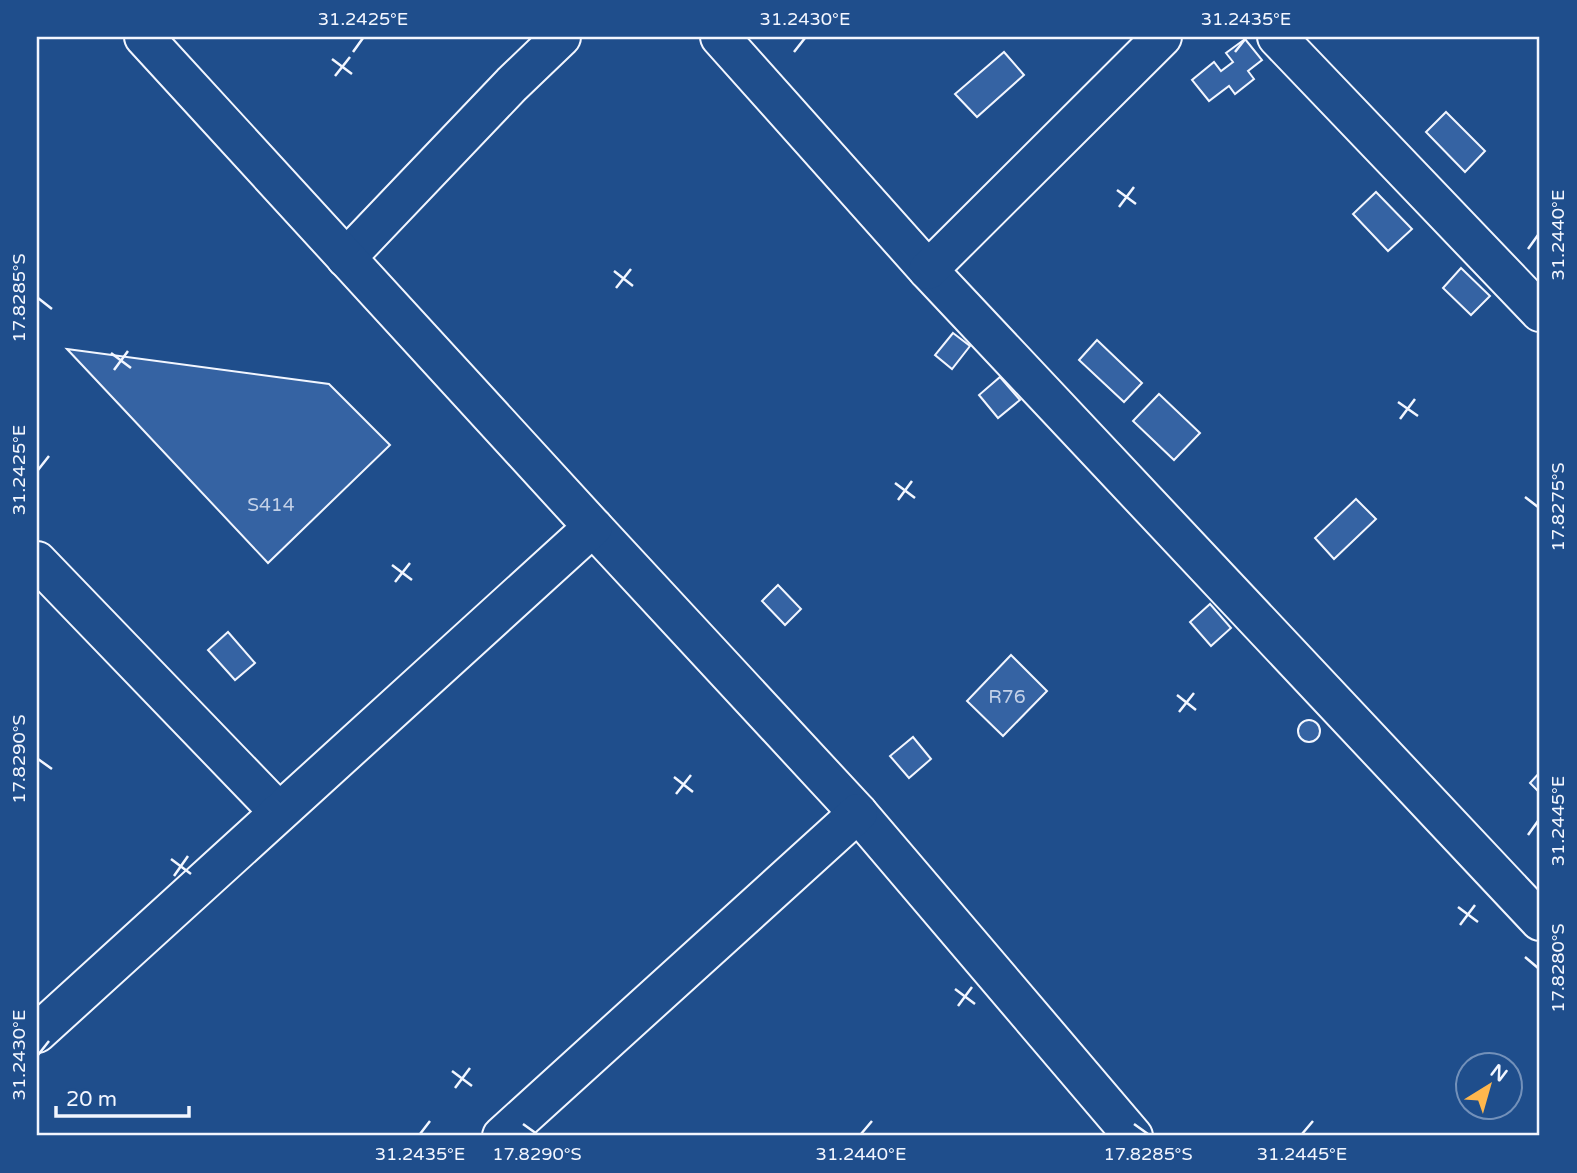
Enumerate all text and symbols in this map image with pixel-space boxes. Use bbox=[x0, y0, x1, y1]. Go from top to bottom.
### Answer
text: 31.2425°E bbox=[318, 8, 408, 30]
text: 31.2430°E bbox=[760, 8, 850, 30]
text: 31.2435°E bbox=[1201, 8, 1291, 30]
text: 31.2440°E bbox=[1547, 190, 1569, 280]
text: 17.8285°S bbox=[8, 253, 30, 343]
text: 31.2425°E bbox=[8, 425, 30, 515]
text: 17.8275°S bbox=[1547, 462, 1569, 552]
house number: S414 bbox=[247, 494, 295, 516]
house number: R76 bbox=[988, 686, 1026, 708]
text: 17.8290°S bbox=[8, 714, 30, 804]
text: 31.2445°E bbox=[1547, 776, 1569, 866]
text: 17.8280°S bbox=[1547, 923, 1569, 1013]
text: 31.2430°E bbox=[8, 1010, 30, 1100]
north arrow bbox=[1454, 1050, 1524, 1120]
text: N bbox=[1486, 1060, 1511, 1087]
scale bar bbox=[56, 1075, 189, 1119]
text: 20 m bbox=[66, 1087, 117, 1112]
text: 31.2435°E bbox=[375, 1143, 465, 1165]
text: 17.8290°S bbox=[492, 1143, 582, 1165]
text: 31.2440°E bbox=[816, 1143, 906, 1165]
text: 17.8285°S bbox=[1103, 1143, 1193, 1165]
text: 31.2445°E bbox=[1257, 1143, 1347, 1165]

